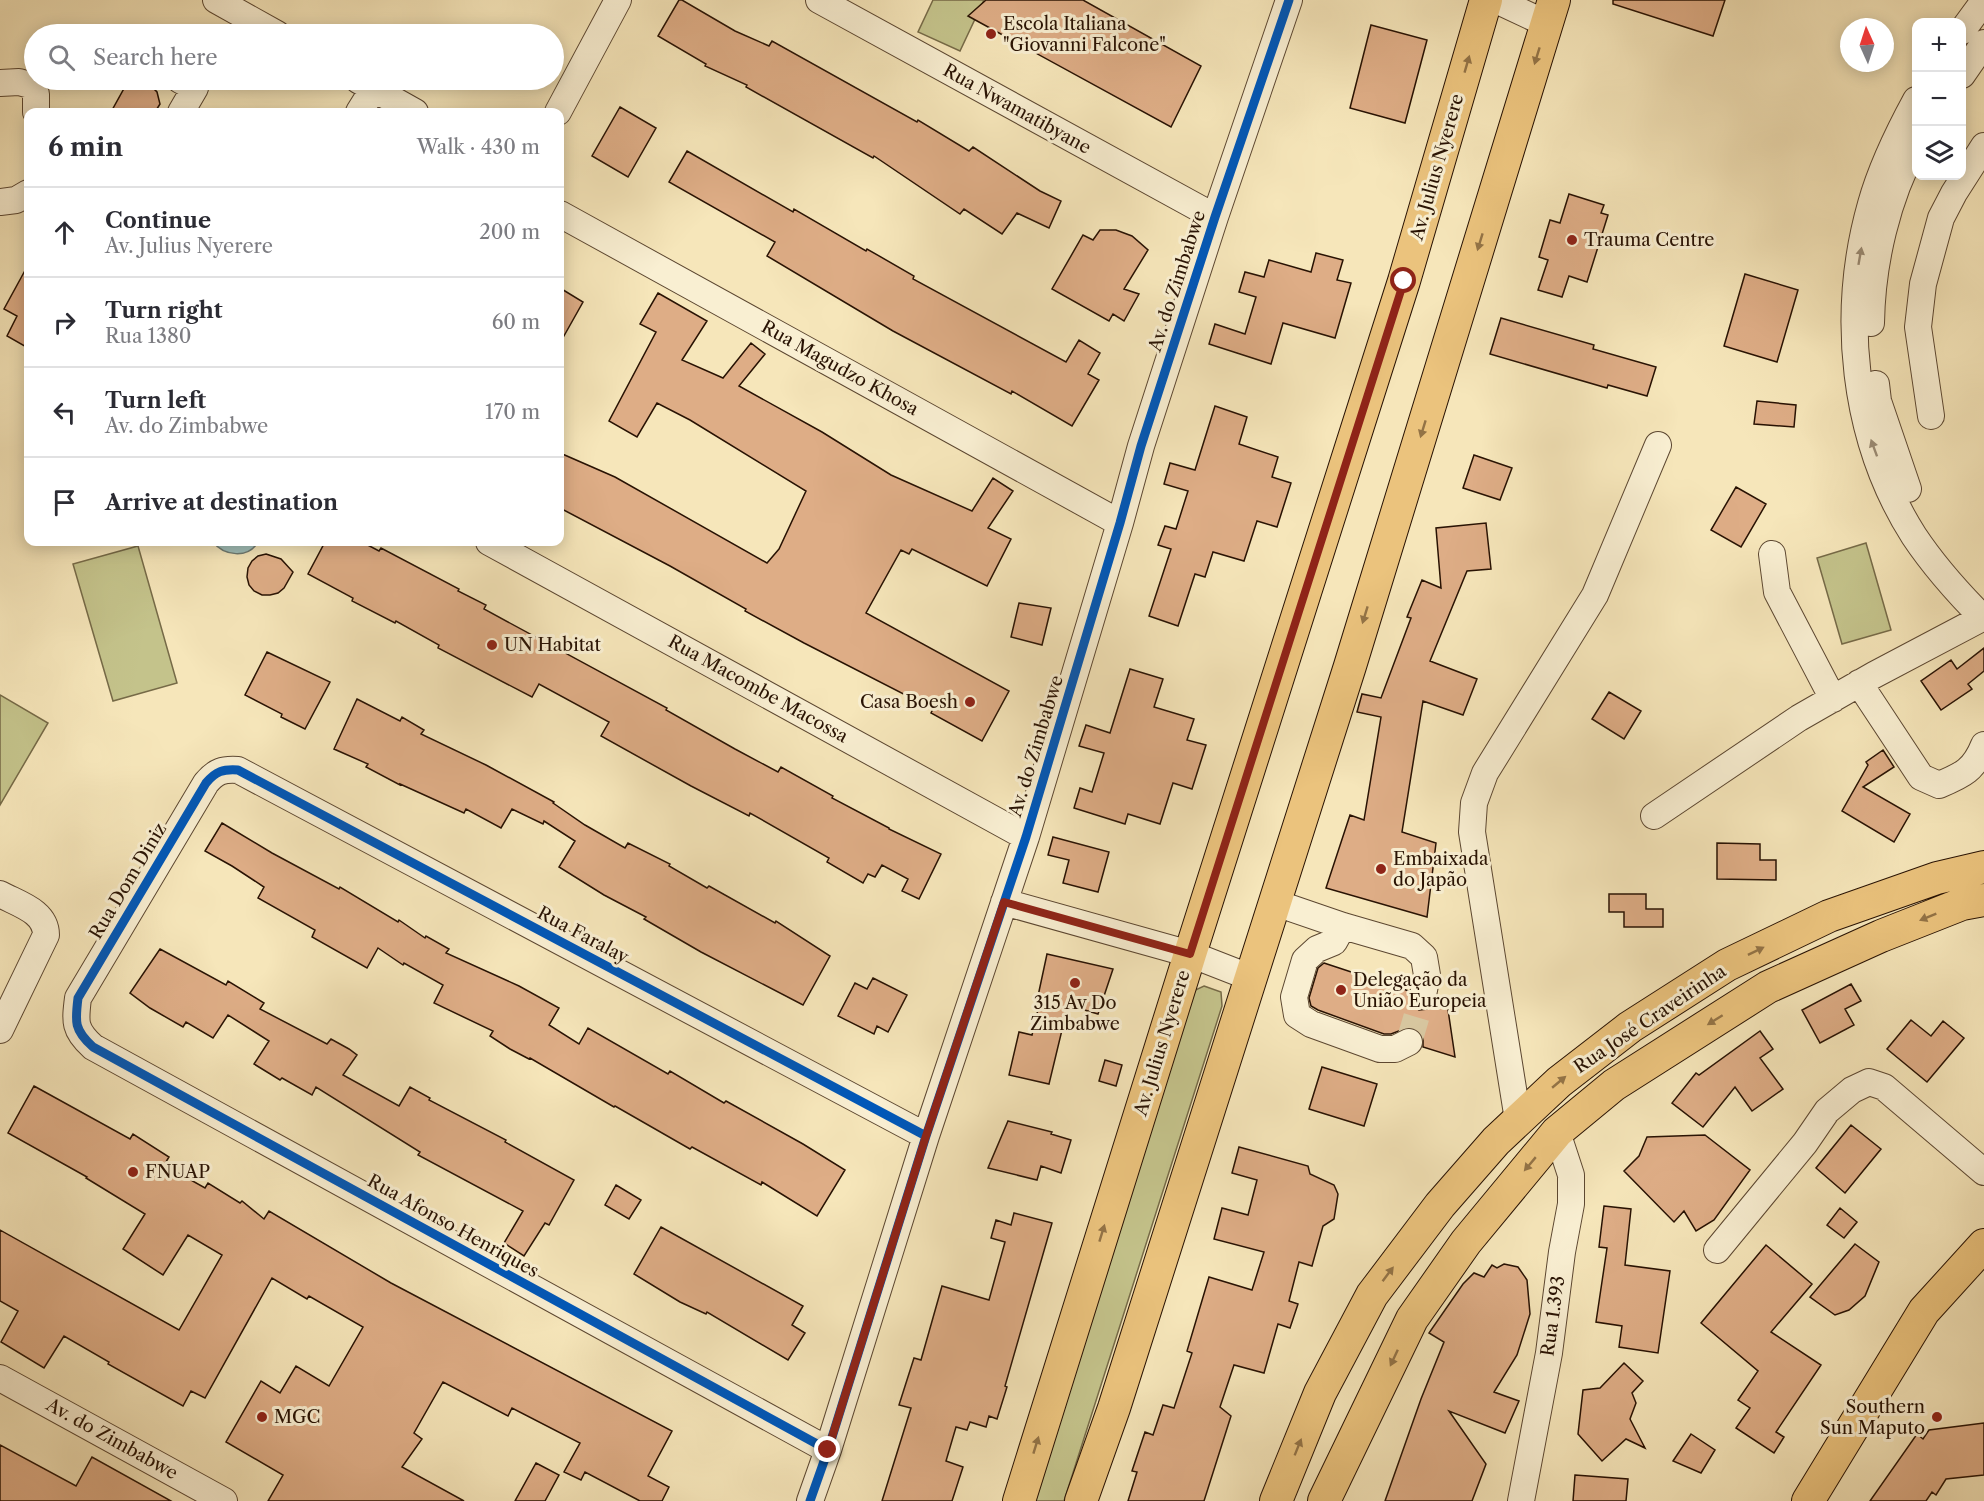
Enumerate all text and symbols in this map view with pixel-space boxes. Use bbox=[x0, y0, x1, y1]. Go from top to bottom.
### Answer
place label: Escola Italiana "Giovanni Falcone" bbox=[1003, 13, 1166, 56]
north arrow bbox=[1840, 18, 1894, 72]
map controls bbox=[1912, 18, 1966, 180]
button: + bbox=[1912, 18, 1966, 72]
search box bbox=[24, 24, 564, 90]
marker: Escola Italiana "Giovanni Falcone" bbox=[984, 27, 998, 41]
icon: search bbox=[45, 41, 78, 74]
text: Search here bbox=[93, 44, 218, 71]
one-way arrow bbox=[1532, 47, 1541, 65]
one-way arrow bbox=[1463, 55, 1472, 73]
street label: Rua Nwamatibyane bbox=[939, 59, 1095, 159]
button: − bbox=[1912, 72, 1966, 126]
street label: Av. Julius Nyerere bbox=[1405, 91, 1468, 244]
button: layers bbox=[1912, 126, 1966, 180]
text: 6 min bbox=[48, 131, 123, 163]
text: Walk · 430 m bbox=[417, 135, 540, 159]
text: Continue bbox=[105, 207, 211, 234]
street label: Av. do Zimbabwe bbox=[1144, 208, 1210, 355]
icon: ahead bbox=[48, 216, 81, 249]
text: 200 m bbox=[479, 220, 540, 244]
place label: Trauma Centre bbox=[1584, 229, 1714, 251]
one-way arrow bbox=[1475, 233, 1484, 251]
marker: Trauma Centre bbox=[1565, 233, 1579, 247]
text: Av. Julius Nyerere bbox=[105, 234, 273, 258]
one-way arrow bbox=[1856, 246, 1865, 265]
route start bbox=[1390, 267, 1416, 293]
text: Turn right bbox=[105, 297, 223, 324]
icon: right bbox=[48, 306, 81, 339]
text: 60 m bbox=[492, 310, 540, 334]
street label: Rua Magudzo Khosa bbox=[758, 316, 923, 421]
text: Rua 1380 bbox=[105, 324, 192, 348]
text: Turn left bbox=[105, 387, 206, 414]
icon: left bbox=[48, 396, 81, 429]
text: 170 m bbox=[485, 400, 540, 424]
text: Av. do Zimbabwe bbox=[105, 414, 268, 438]
one-way arrow bbox=[1418, 420, 1427, 438]
one-way arrow bbox=[1869, 439, 1878, 457]
icon: arrive bbox=[48, 486, 81, 519]
text: Arrive at destination bbox=[105, 489, 338, 516]
one-way arrow bbox=[1360, 606, 1370, 624]
street label: Rua Macombe Macossa bbox=[664, 630, 852, 748]
place label: UN Habitat bbox=[504, 634, 602, 656]
marker: UN Habitat bbox=[485, 638, 499, 652]
street label: Av. do Zimbabwe bbox=[1004, 673, 1068, 820]
place label: Casa Boesh bbox=[860, 691, 958, 713]
marker: Casa Boesh bbox=[963, 695, 977, 709]
street label: Rua Dom Diniz bbox=[85, 819, 171, 943]
place label: Embaixada do Japão bbox=[1393, 848, 1489, 891]
marker: Embaixada do Japão bbox=[1374, 862, 1388, 876]
street label: Rua Faralay bbox=[534, 902, 633, 969]
one-way arrow bbox=[1919, 912, 1937, 922]
one-way arrow bbox=[1747, 947, 1764, 956]
street label: Rua José Craveirinha bbox=[1570, 960, 1731, 1078]
street label: Av. Julius Nyerere bbox=[1129, 967, 1195, 1119]
place label: Delegação da União Europeia bbox=[1353, 969, 1487, 1012]
marker: 315 Av Do Zimbabwe bbox=[1068, 976, 1082, 990]
marker: Delegação da União Europeia bbox=[1334, 983, 1348, 997]
place label: 315 Av Do Zimbabwe bbox=[1030, 992, 1120, 1035]
one-way arrow bbox=[1707, 1014, 1723, 1025]
one-way arrow bbox=[1551, 1076, 1567, 1089]
one-way arrow bbox=[1524, 1157, 1536, 1172]
place label: FNUAP bbox=[145, 1161, 210, 1183]
marker: FNUAP bbox=[126, 1165, 140, 1179]
street label: Rua Afonso Henriques bbox=[364, 1170, 542, 1282]
one-way arrow bbox=[1098, 1224, 1107, 1242]
one-way arrow bbox=[1382, 1267, 1394, 1283]
street label: Rua 1.393 bbox=[1536, 1274, 1570, 1358]
one-way arrow bbox=[1389, 1349, 1398, 1366]
street label: Av. do Zimbabwe bbox=[42, 1393, 182, 1484]
place label: Southern Sun Maputo bbox=[1820, 1396, 1925, 1439]
place label: MGC bbox=[274, 1406, 320, 1428]
marker: MGC bbox=[255, 1410, 269, 1424]
marker: Southern Sun Maputo bbox=[1930, 1410, 1944, 1424]
route end bbox=[814, 1436, 840, 1462]
one-way arrow bbox=[1032, 1436, 1041, 1454]
one-way arrow bbox=[1294, 1438, 1303, 1456]

